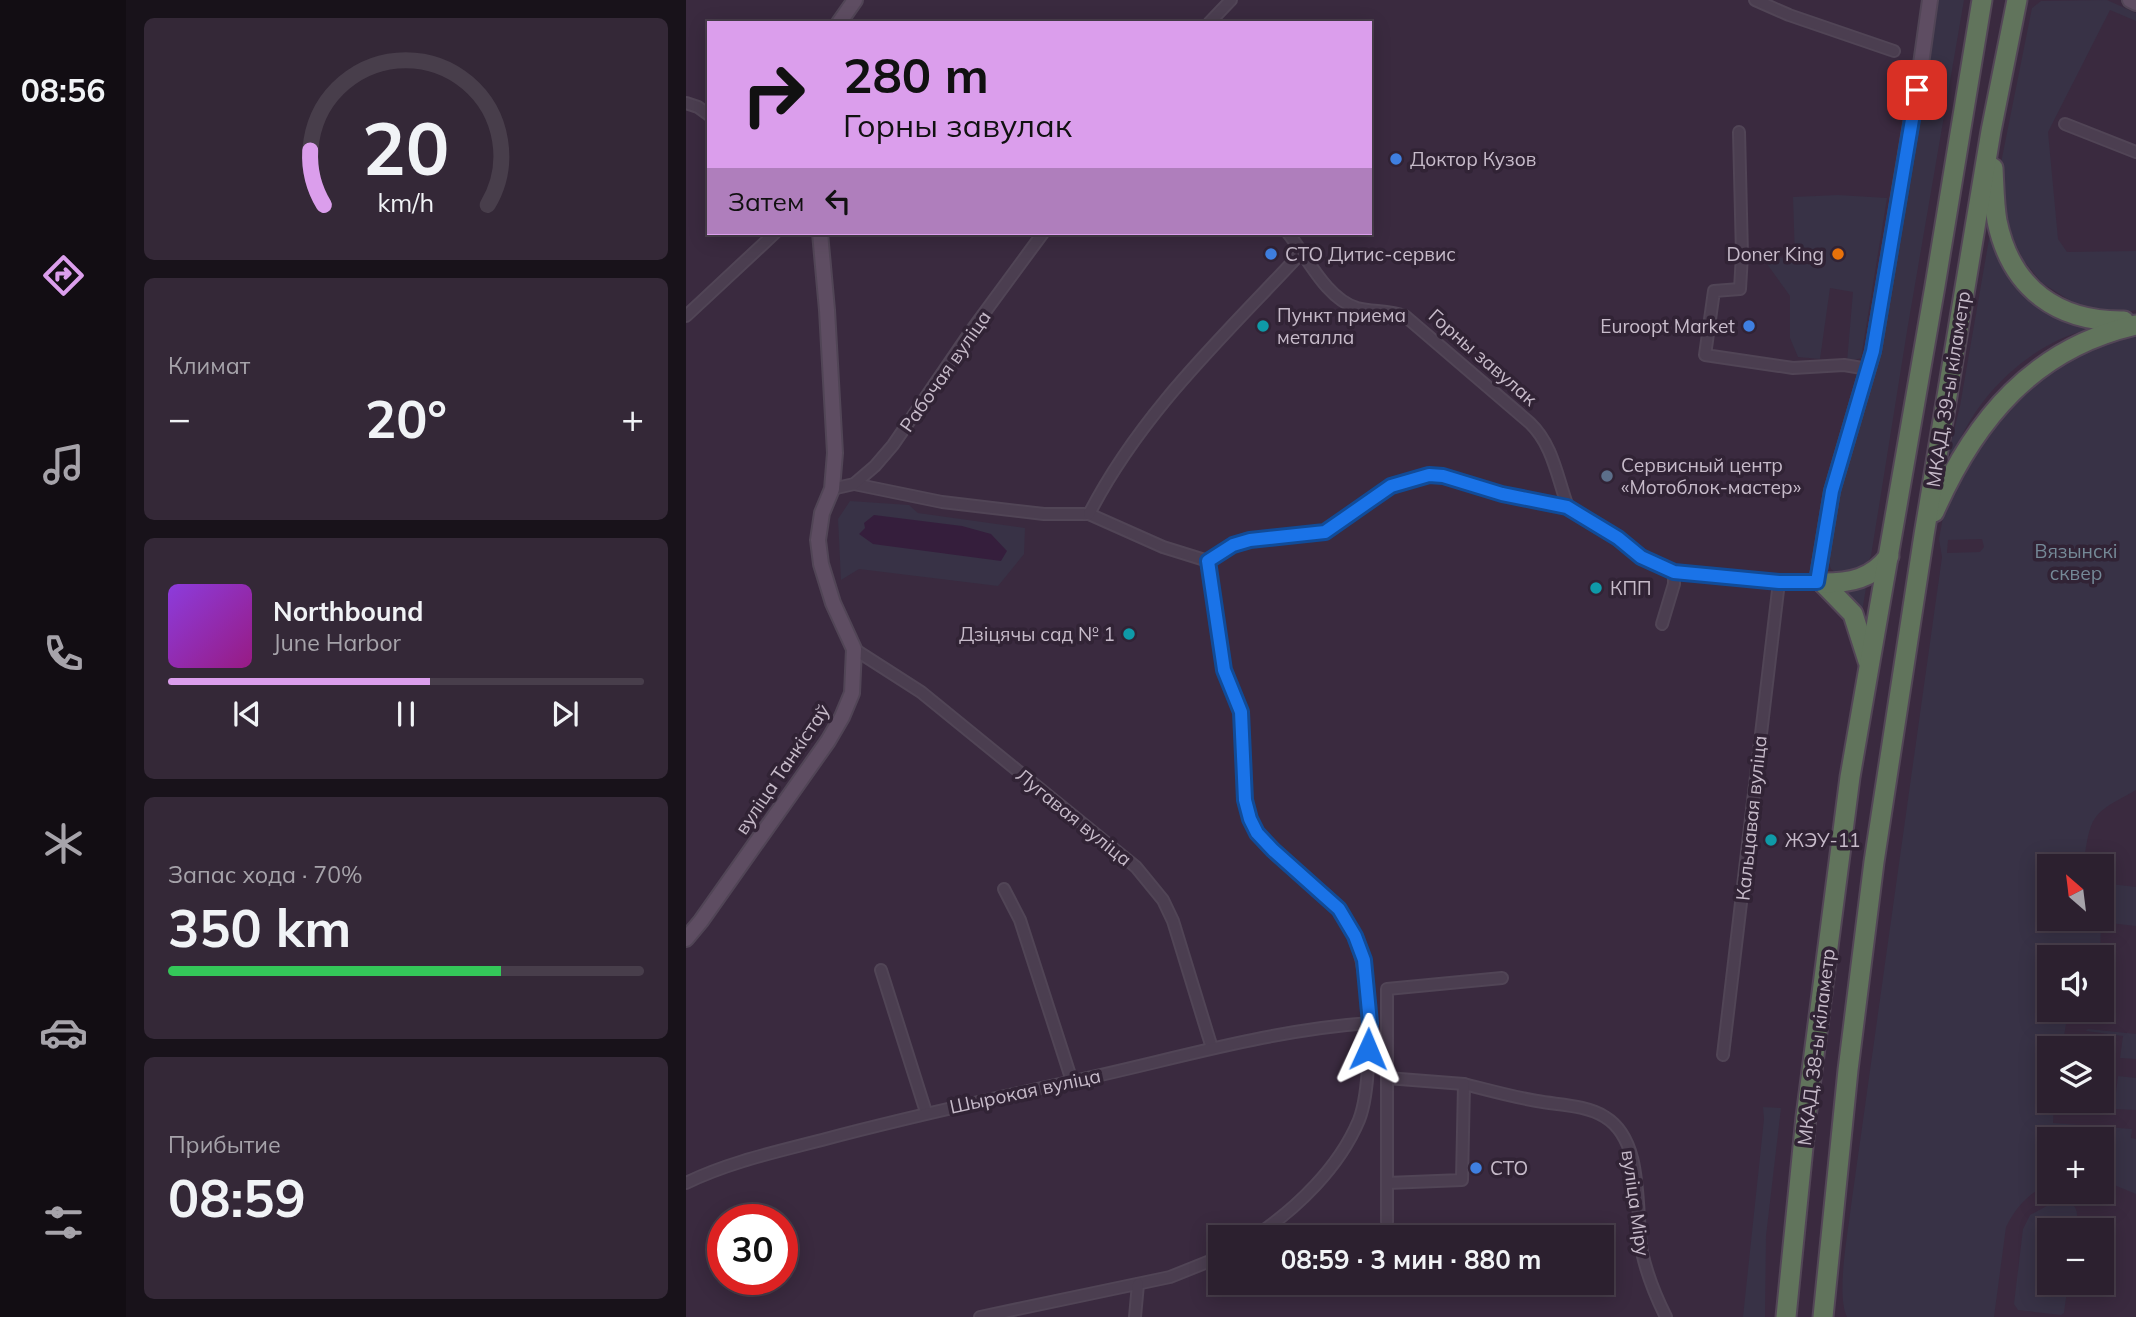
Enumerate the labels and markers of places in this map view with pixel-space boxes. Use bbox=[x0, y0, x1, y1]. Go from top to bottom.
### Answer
pin bbox=[1887, 60, 1947, 120]
place label: Доктор Кузов bbox=[1410, 147, 1536, 171]
marker: Доктор Кузов bbox=[1388, 151, 1404, 167]
place label: СТО Дитис-сервис bbox=[1285, 242, 1456, 266]
place label: Doner King bbox=[1726, 242, 1824, 266]
marker: СТО Дитис-сервис bbox=[1263, 246, 1279, 262]
marker: Doner King bbox=[1830, 246, 1846, 262]
place label: Пункт приема металла bbox=[1277, 303, 1406, 349]
place label: Euroopt Market bbox=[1600, 314, 1735, 338]
marker: Пункт приема металла bbox=[1255, 318, 1271, 334]
marker: Euroopt Market bbox=[1741, 318, 1757, 334]
place label: Сервисный центр «Мотоблок-мастер» bbox=[1621, 453, 1801, 499]
marker: Сервисный центр «Мотоблок-мастер» bbox=[1599, 468, 1615, 484]
place label: КПП bbox=[1610, 576, 1652, 600]
marker: КПП bbox=[1588, 580, 1604, 596]
place label: Дзіцячы сад № 1 bbox=[959, 622, 1115, 646]
marker: Дзіцячы сад № 1 bbox=[1121, 626, 1137, 642]
place label: ЖЭУ-11 bbox=[1785, 828, 1860, 852]
marker: ЖЭУ-11 bbox=[1763, 832, 1779, 848]
place label: СТО bbox=[1490, 1156, 1528, 1180]
marker: СТО bbox=[1468, 1160, 1484, 1176]

